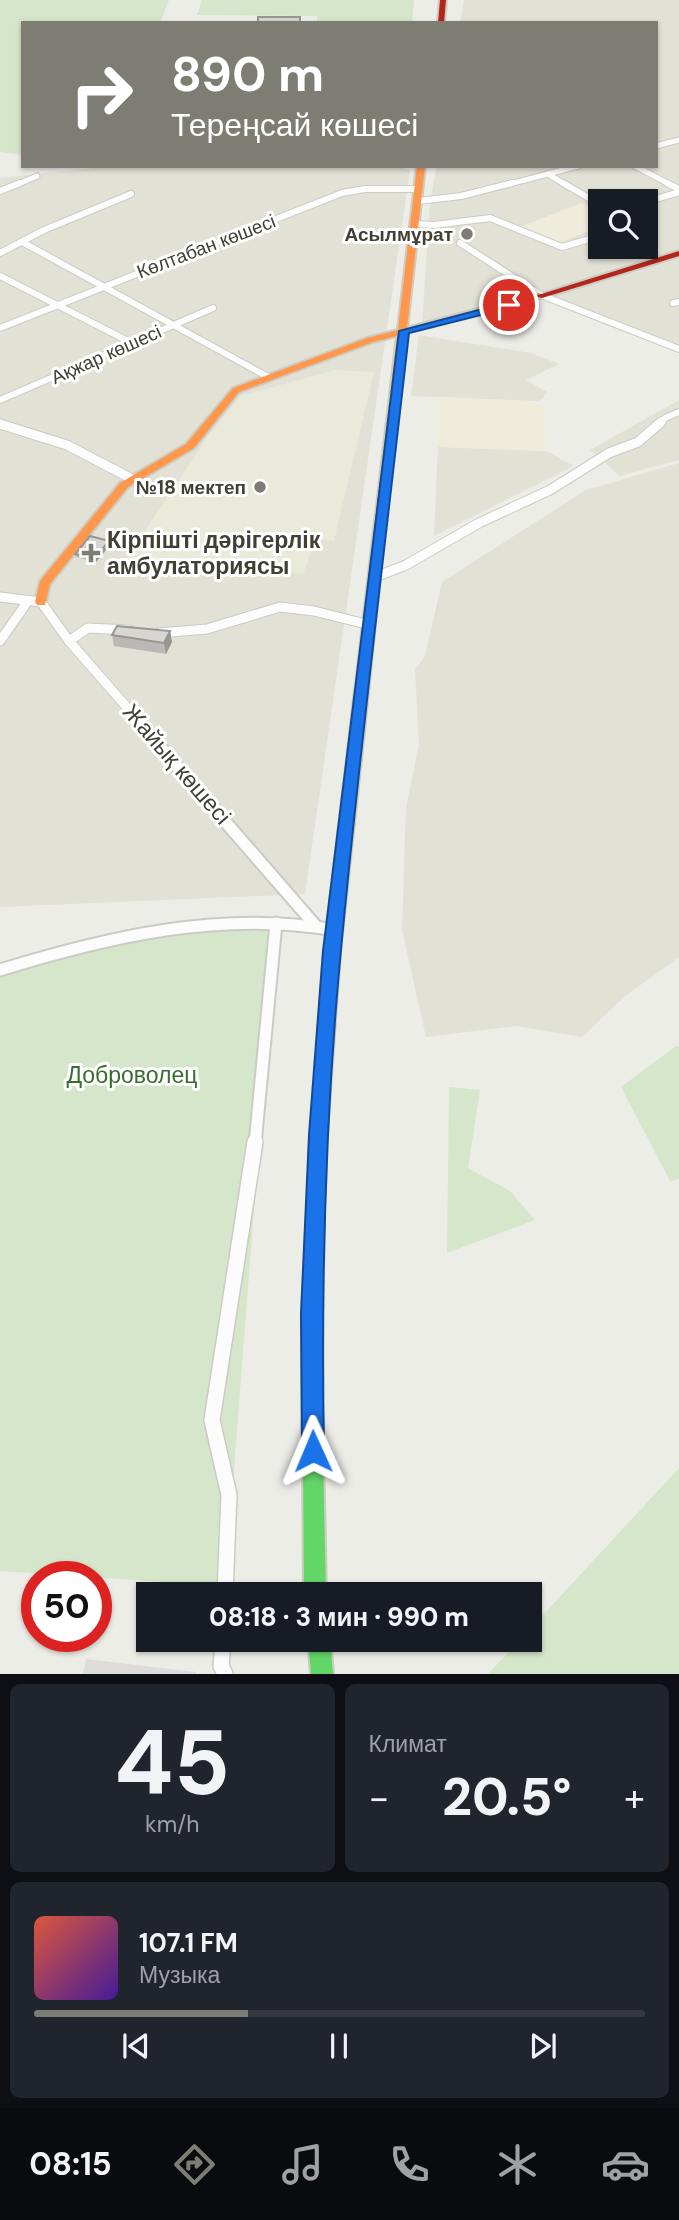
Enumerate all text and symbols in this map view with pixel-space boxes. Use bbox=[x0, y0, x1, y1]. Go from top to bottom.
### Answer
text: 890 m bbox=[171, 42, 324, 106]
icon: right bbox=[56, 49, 147, 140]
text: Тереңсай көшесі bbox=[171, 104, 418, 146]
map controls bbox=[588, 189, 658, 259]
button: search bbox=[588, 189, 658, 259]
street label: Көлтабан көшесі bbox=[133, 209, 279, 284]
place label: Асылмұрат bbox=[345, 222, 453, 247]
marker: Асылмұрат bbox=[459, 226, 475, 242]
pin bbox=[479, 275, 539, 335]
icon: arrive bbox=[490, 286, 528, 324]
street label: Ақжар көшесі bbox=[47, 319, 165, 390]
place label: №18 мектеп bbox=[136, 475, 246, 500]
marker: №18 мектеп bbox=[252, 479, 268, 495]
place label: Кірпішті дәрігерлік амбулаториясы bbox=[107, 525, 321, 581]
marker: Кірпішті дәрігерлік амбулаториясы bbox=[81, 543, 101, 563]
street label: Жайық көшесі bbox=[116, 697, 238, 831]
park label: Доброволец bbox=[66, 1060, 198, 1090]
position arrow bbox=[276, 1414, 350, 1488]
speed limit sign: 50 bbox=[21, 1561, 112, 1652]
text: 08:18 · 3 мин · 990 m bbox=[209, 1600, 469, 1634]
text: 45 bbox=[114, 1704, 230, 1822]
text: Климат bbox=[369, 1729, 447, 1759]
text: 20.5° bbox=[442, 1763, 571, 1831]
text: − bbox=[369, 1773, 389, 1823]
text: + bbox=[624, 1773, 645, 1823]
text: km/h bbox=[145, 1809, 199, 1839]
text: 107.1 FM bbox=[139, 1926, 238, 1960]
text: Музыка bbox=[139, 1960, 220, 1990]
icon: previous bbox=[117, 2027, 155, 2065]
icon: pause bbox=[320, 2027, 358, 2065]
icon: next bbox=[524, 2027, 562, 2065]
icon: directions bbox=[170, 2140, 219, 2189]
icon: music bbox=[278, 2140, 327, 2189]
icon: phone bbox=[385, 2140, 434, 2189]
icon: climate bbox=[493, 2140, 542, 2189]
icon: car bbox=[601, 2140, 650, 2189]
text: 08:15 bbox=[29, 2143, 112, 2185]

